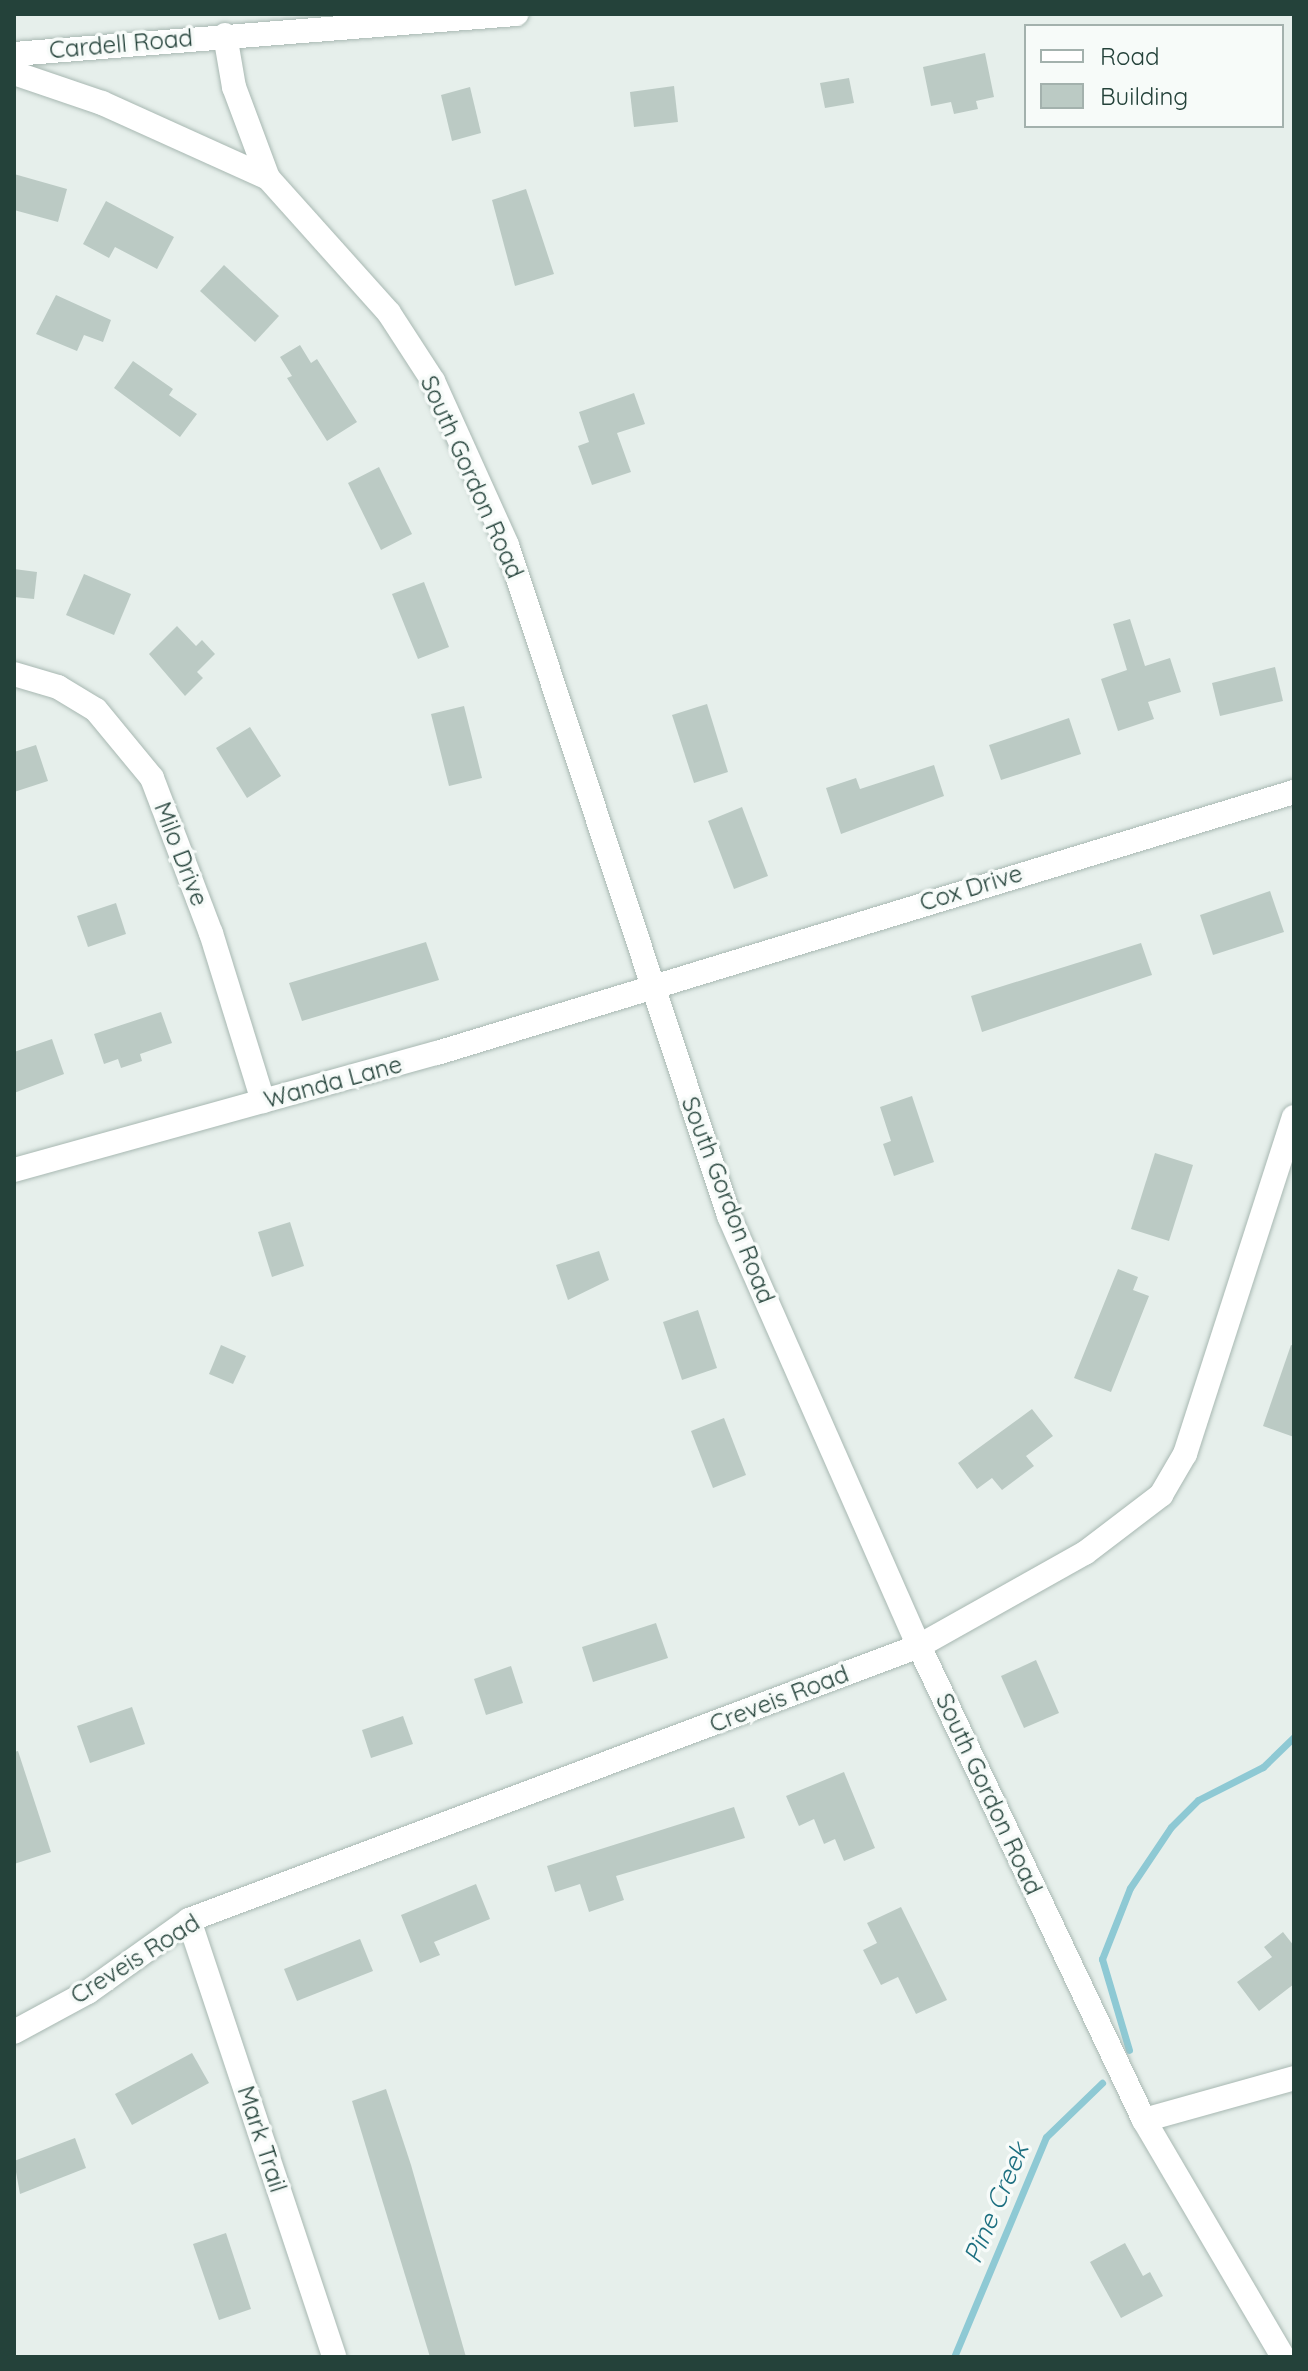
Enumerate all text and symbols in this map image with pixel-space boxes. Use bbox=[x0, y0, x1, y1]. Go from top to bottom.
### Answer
street label: Cardell Road bbox=[48, 23, 194, 65]
legend bbox=[1024, 24, 1284, 128]
text: Road bbox=[1100, 41, 1160, 71]
text: Building bbox=[1100, 81, 1188, 111]
street label: South Gordon Road bbox=[414, 371, 530, 583]
street label: Milo Drive bbox=[148, 798, 214, 910]
street label: Cox Drive bbox=[916, 859, 1026, 917]
street label: Wanda Lane bbox=[261, 1050, 405, 1114]
street label: South Gordon Road bbox=[675, 1093, 781, 1307]
street label: Creveis Road bbox=[705, 1659, 853, 1739]
street label: South Gordon Road bbox=[930, 1689, 1048, 1899]
street label: Creveis Road bbox=[65, 1908, 205, 2010]
street label: Mark Trail bbox=[231, 2082, 293, 2196]
water label: Pine Creek bbox=[957, 2138, 1035, 2268]

